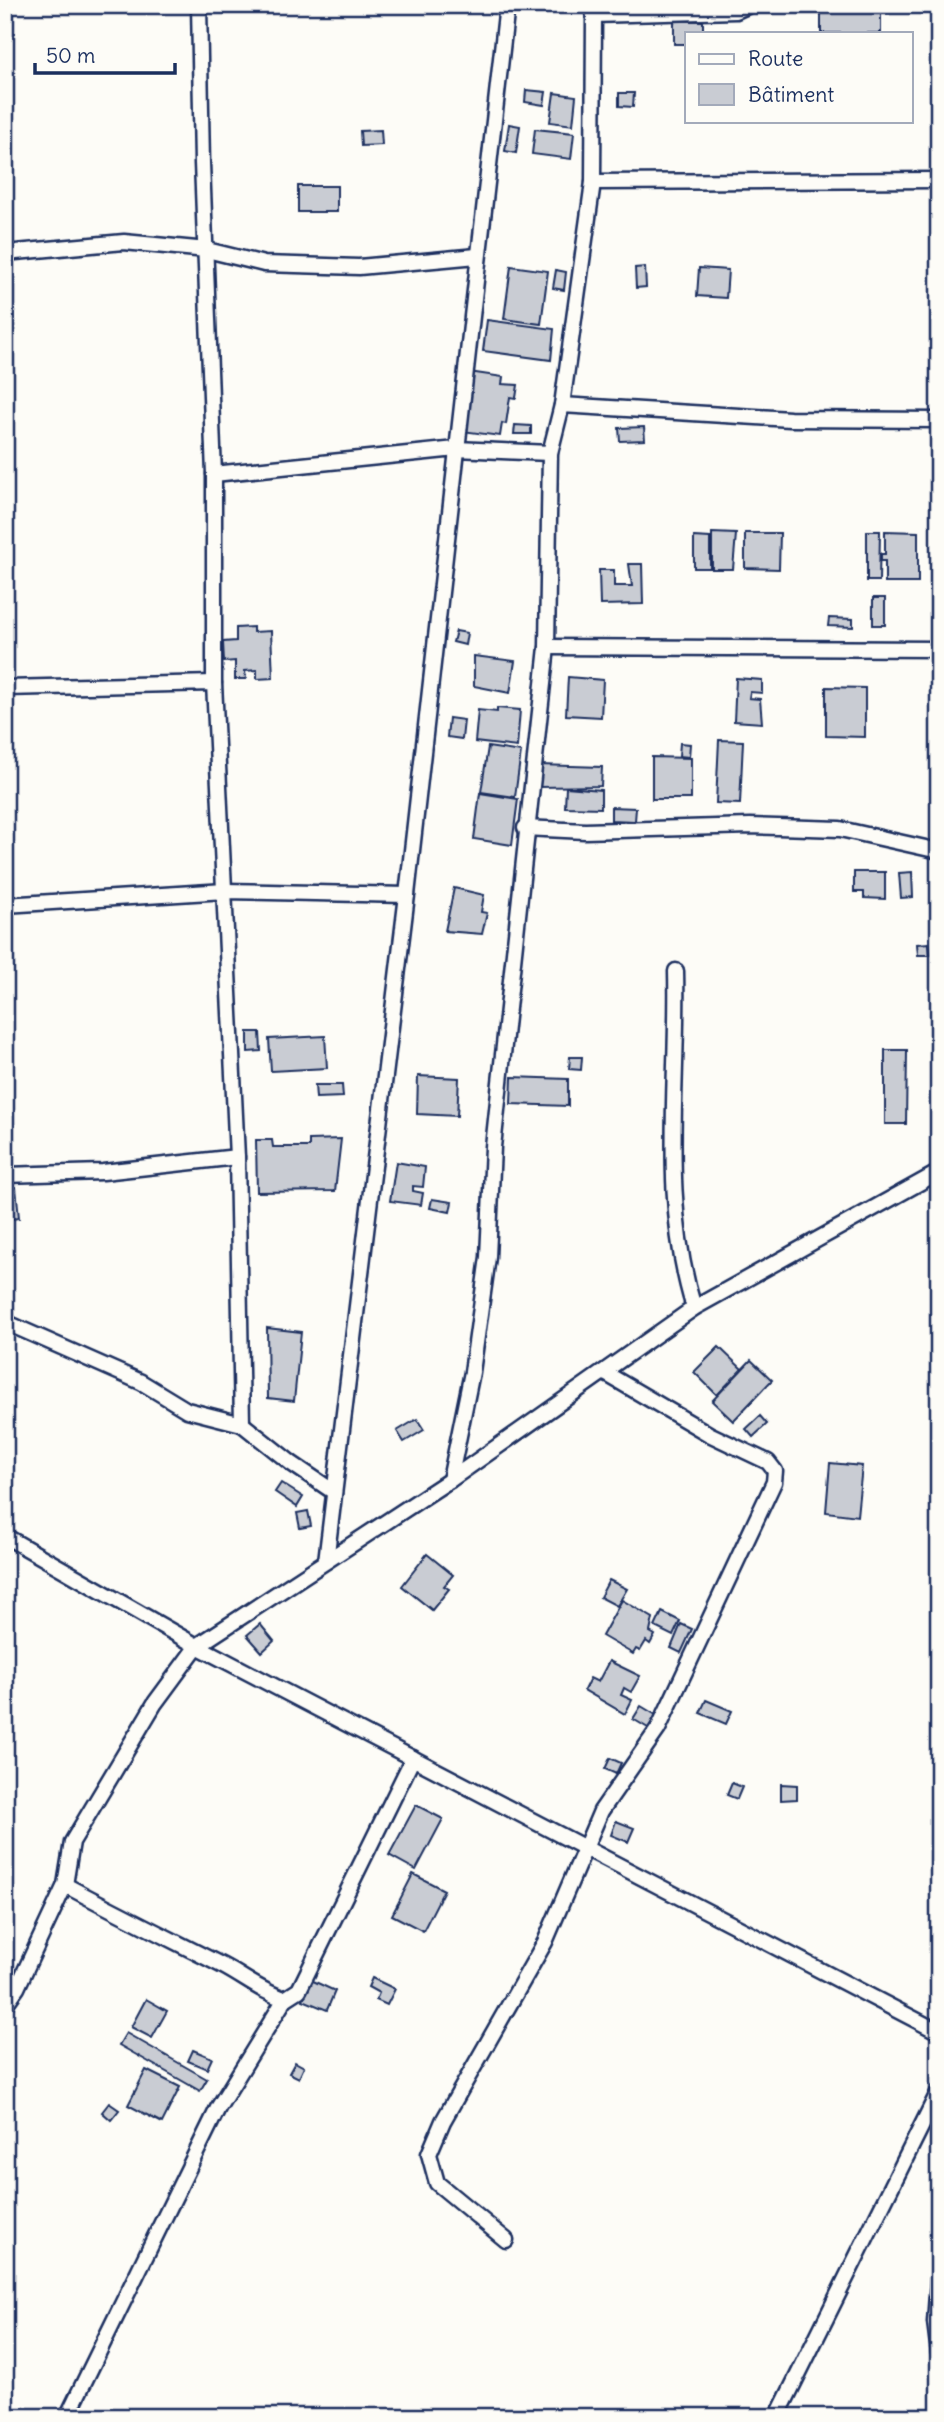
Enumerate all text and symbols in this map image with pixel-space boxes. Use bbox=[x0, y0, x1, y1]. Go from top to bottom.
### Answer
scale bar bbox=[35, 32, 175, 76]
legend bbox=[685, 32, 912, 122]
text: 50 m bbox=[46, 42, 95, 69]
text: Route bbox=[748, 45, 803, 72]
text: Bâtiment bbox=[748, 81, 834, 108]

